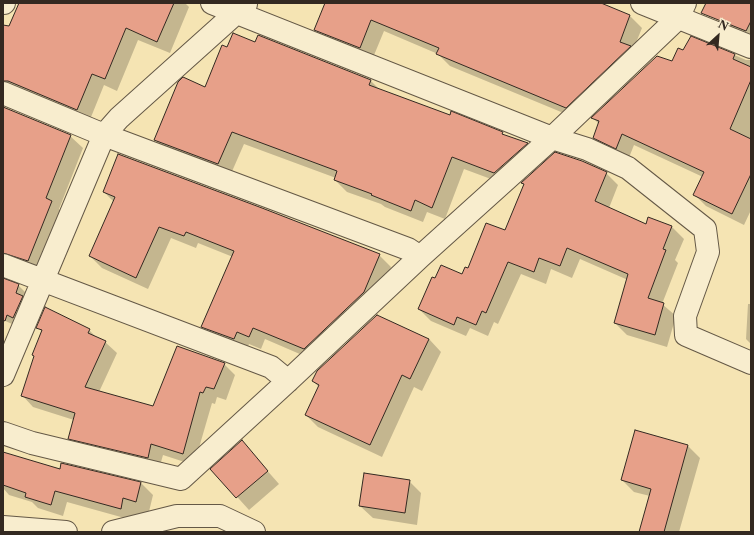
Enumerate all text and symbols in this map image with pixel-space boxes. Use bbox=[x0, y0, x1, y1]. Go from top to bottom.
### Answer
north arrow bbox=[698, 16, 738, 56]
text: N bbox=[716, 17, 731, 34]

